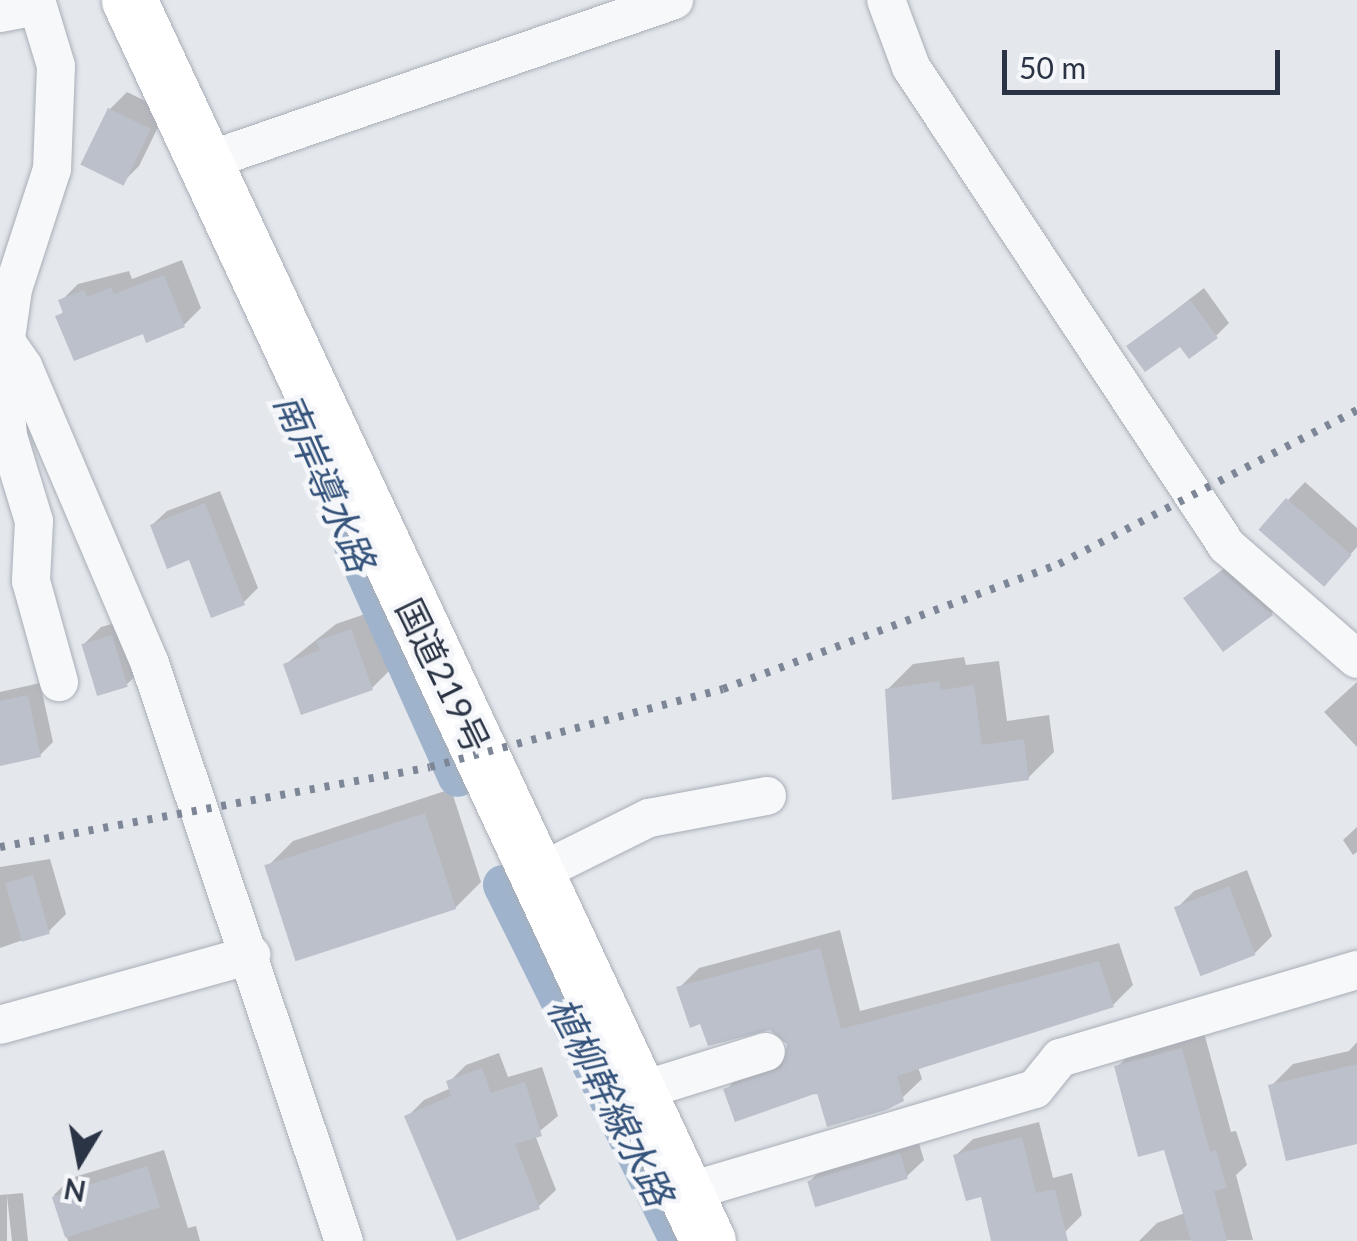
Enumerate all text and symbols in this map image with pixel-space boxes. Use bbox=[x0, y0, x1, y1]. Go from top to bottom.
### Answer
scale bar bbox=[1007, 30, 1284, 92]
text: 50 m bbox=[1019, 49, 1086, 85]
water label: 南岸導水路 bbox=[266, 386, 384, 578]
street label: 国道219号 bbox=[389, 591, 499, 759]
water label: 植柳幹線水路 bbox=[539, 989, 683, 1213]
north arrow bbox=[30, 1111, 130, 1211]
text: N bbox=[61, 1172, 88, 1209]

